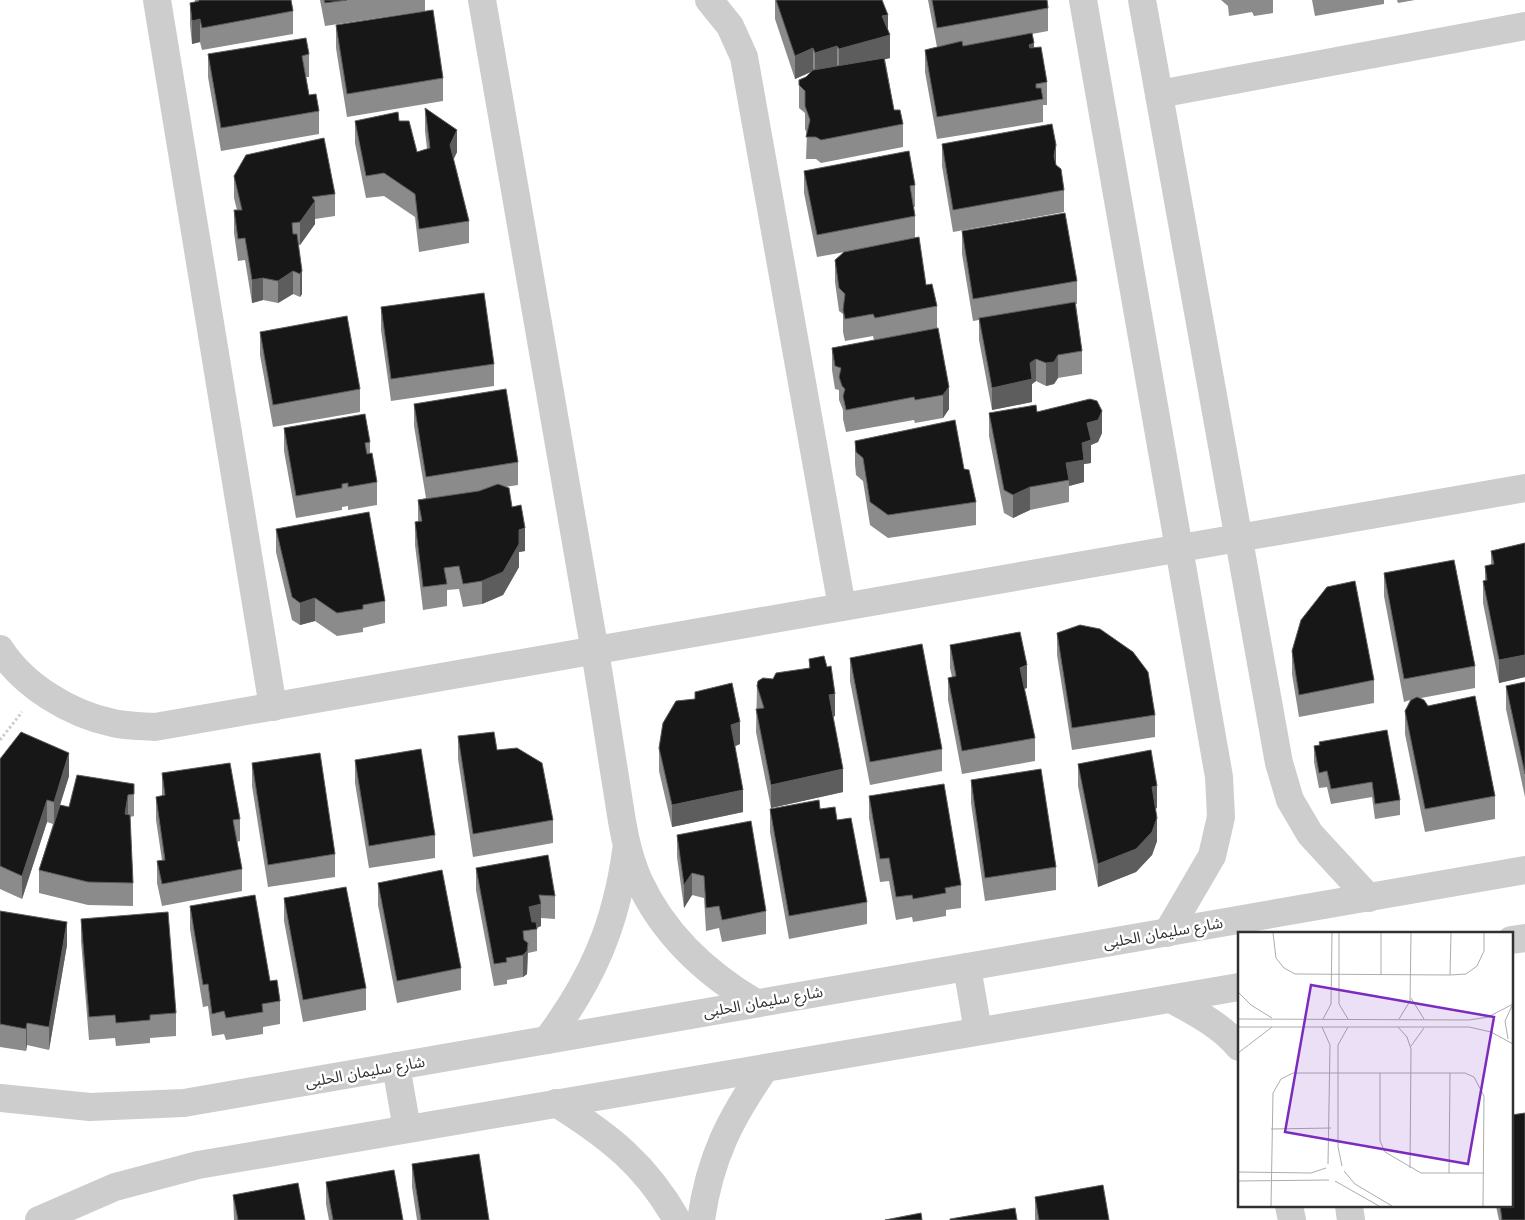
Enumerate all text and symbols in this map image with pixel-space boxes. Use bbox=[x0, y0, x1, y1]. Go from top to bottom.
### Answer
street label: شارع سليمان الحلبى bbox=[1101, 912, 1225, 955]
inset map bbox=[1238, 932, 1512, 1208]
street label: شارع سليمان الحلبى bbox=[701, 981, 825, 1024]
street label: شارع سليمان الحلبى bbox=[303, 1051, 427, 1094]

